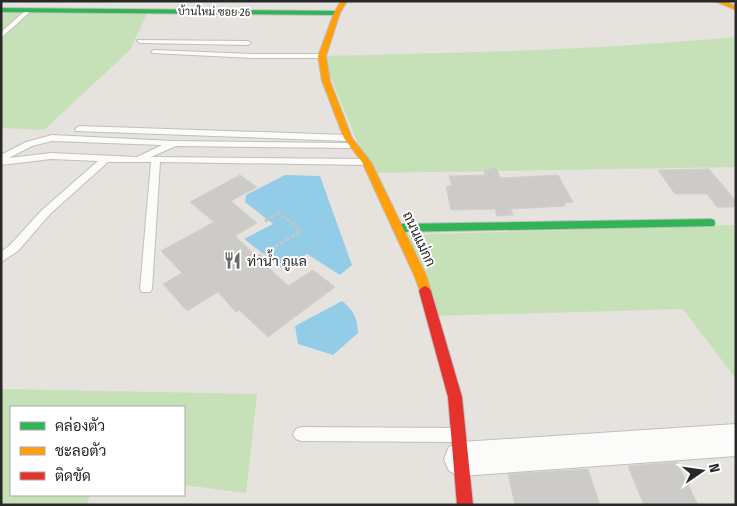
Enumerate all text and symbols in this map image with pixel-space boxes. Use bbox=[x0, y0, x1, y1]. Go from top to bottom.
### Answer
street label: บ้านใหม่ ซอย 26 bbox=[178, 3, 251, 19]
street label: ถนนแม่กก bbox=[399, 209, 439, 269]
place label: ท่าน้ำ ภูแล bbox=[247, 249, 307, 271]
restaurant icon: ท่าน้ำ ภูแล bbox=[223, 251, 243, 271]
legend bbox=[10, 406, 185, 496]
text: คล่องตัว bbox=[55, 416, 105, 435]
text: ชะลอตัว bbox=[55, 442, 106, 460]
north arrow bbox=[677, 446, 727, 496]
text: N bbox=[705, 462, 723, 474]
text: ติดขัด bbox=[55, 467, 91, 485]

